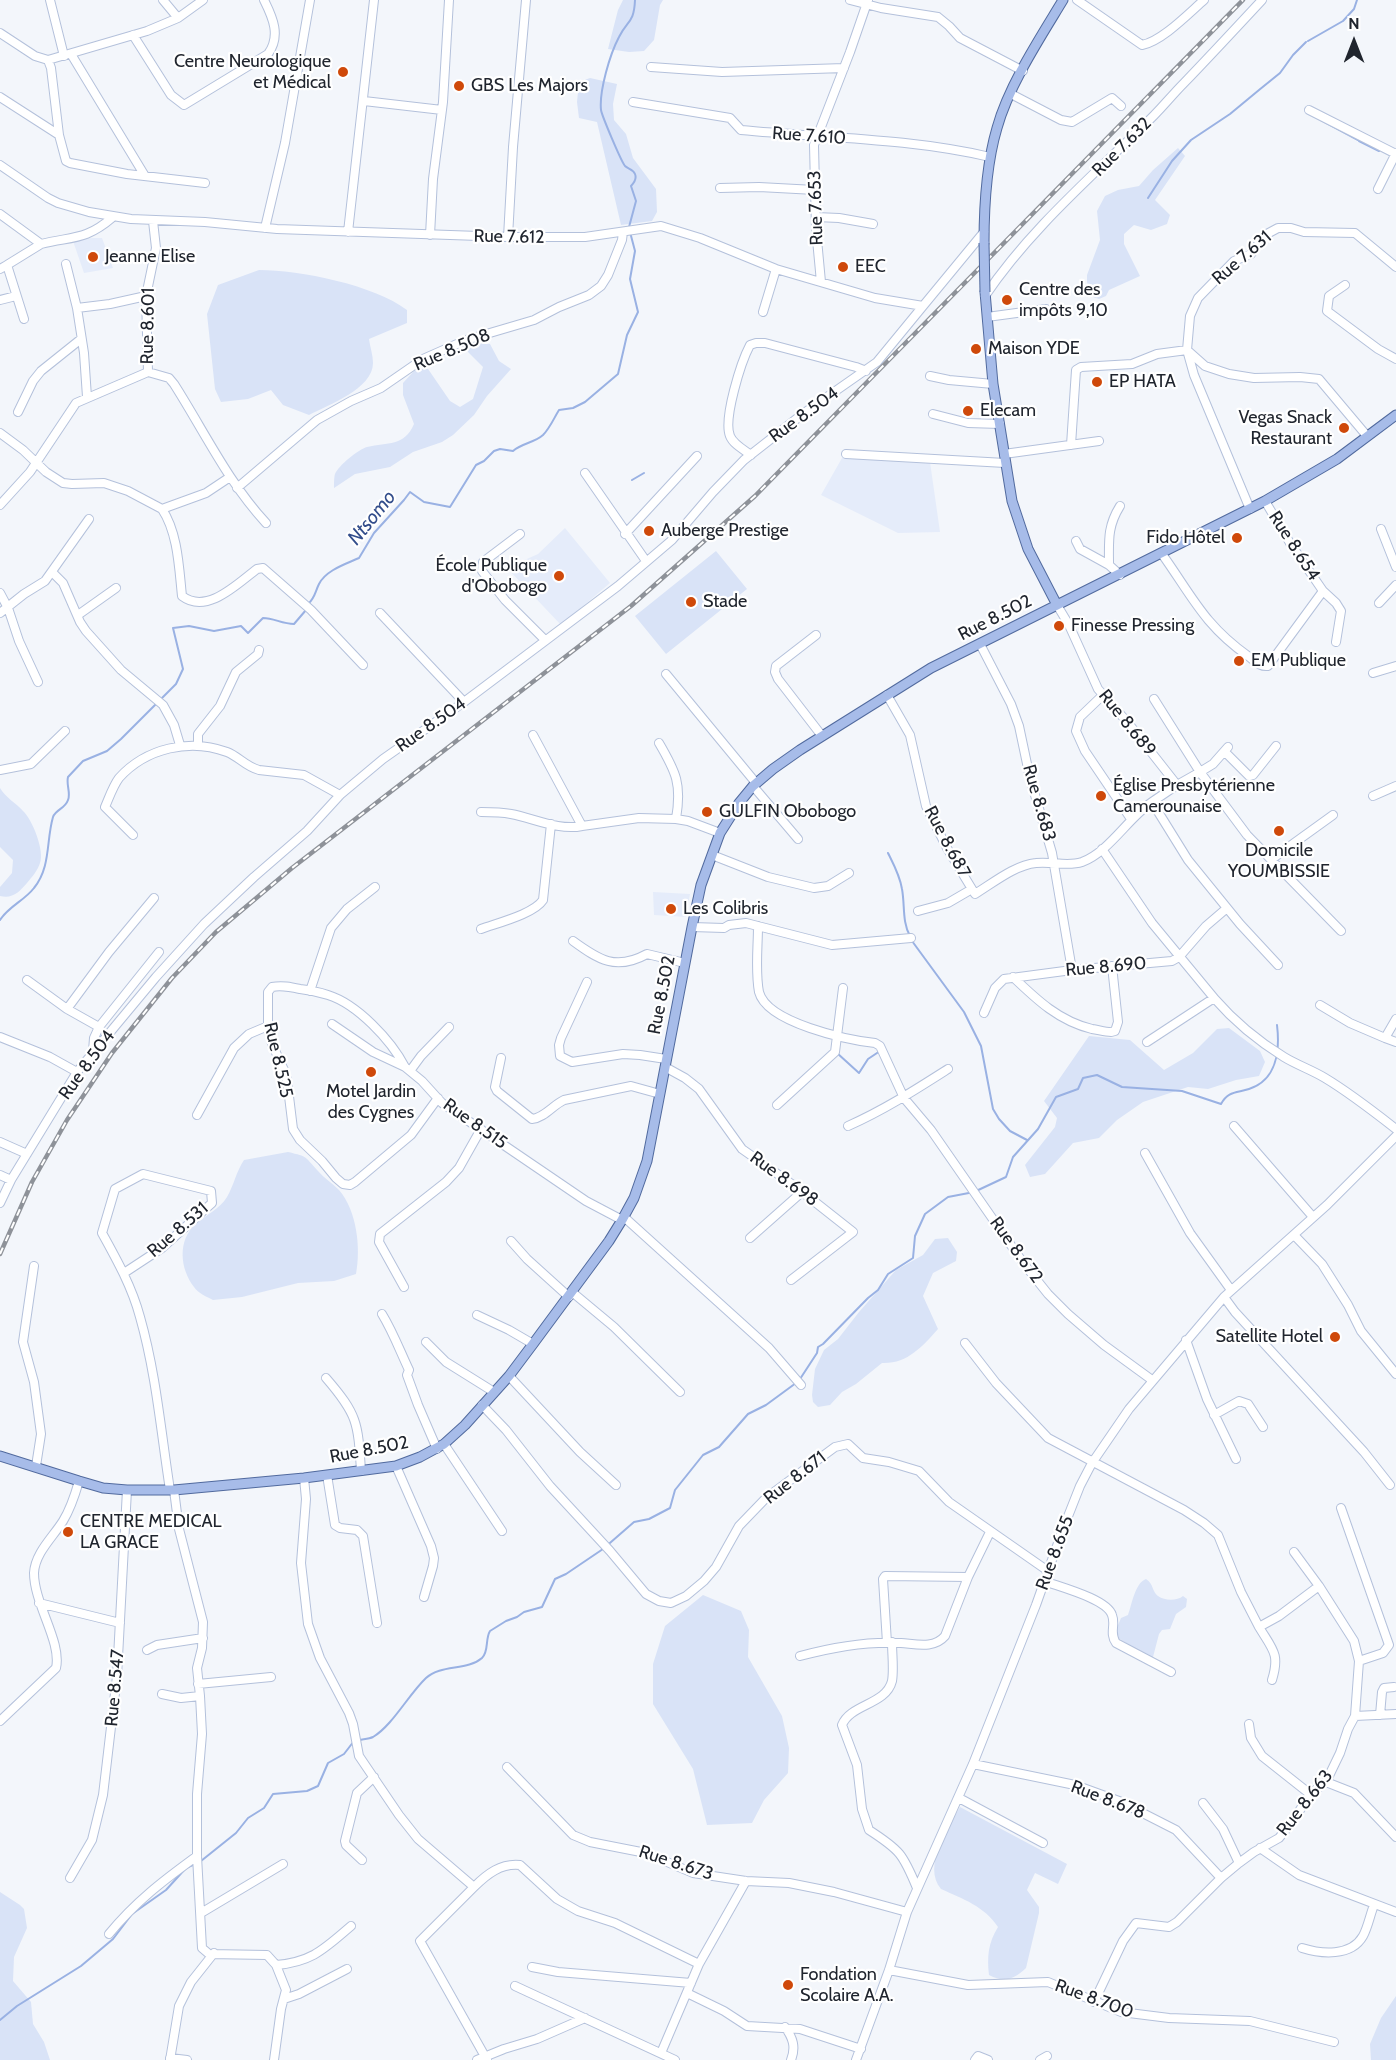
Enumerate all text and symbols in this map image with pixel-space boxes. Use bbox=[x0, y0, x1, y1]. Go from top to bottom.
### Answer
north arrow bbox=[1324, 12, 1384, 72]
text: N bbox=[1348, 14, 1360, 33]
place label: Centre Neurologique et Médical bbox=[174, 51, 331, 94]
marker: Centre Neurologique et Médical bbox=[336, 65, 350, 79]
place label: GBS Les Majors bbox=[471, 75, 588, 97]
marker: GBS Les Majors bbox=[452, 79, 466, 93]
street label: Rue 7.632 bbox=[1088, 113, 1156, 181]
street label: Rue 7.610 bbox=[771, 123, 847, 149]
street label: Rue 7.653 bbox=[804, 170, 828, 246]
street label: Rue 7.612 bbox=[473, 226, 545, 248]
street label: Rue 7.631 bbox=[1208, 226, 1276, 290]
place label: Jeanne Elise bbox=[105, 246, 195, 268]
marker: Jeanne Elise bbox=[86, 250, 100, 264]
place label: EEC bbox=[855, 256, 886, 278]
marker: EEC bbox=[836, 260, 850, 274]
place label: Centre des impôts 9,10 bbox=[1019, 279, 1108, 322]
street label: Rue 8.601 bbox=[137, 287, 159, 365]
marker: Centre des impôts 9,10 bbox=[1000, 293, 1014, 307]
street label: Rue 8.508 bbox=[410, 324, 494, 376]
place label: Maison YDE bbox=[988, 338, 1080, 360]
marker: Maison YDE bbox=[969, 342, 983, 356]
place label: EP HATA bbox=[1109, 371, 1176, 393]
marker: EP HATA bbox=[1090, 375, 1104, 389]
street label: Rue 8.504 bbox=[765, 383, 843, 447]
place label: Elecam bbox=[980, 400, 1036, 422]
marker: Elecam bbox=[961, 404, 975, 418]
place label: Vegas Snack Restaurant bbox=[1238, 407, 1332, 450]
marker: Vegas Snack Restaurant bbox=[1337, 421, 1351, 435]
water label: Ntsomo bbox=[343, 486, 401, 550]
street label: Rue 8.654 bbox=[1264, 507, 1324, 585]
place label: Auberge Prestige bbox=[661, 520, 789, 542]
marker: Auberge Prestige bbox=[642, 524, 656, 538]
place label: Fido Hôtel bbox=[1146, 527, 1225, 549]
marker: Fido Hôtel bbox=[1230, 531, 1244, 545]
place label: École Publique d'Obobogo bbox=[436, 555, 547, 598]
marker: École Publique d'Obobogo bbox=[552, 569, 566, 583]
street label: Rue 8.502 bbox=[955, 590, 1035, 646]
place label: Stade bbox=[703, 591, 747, 613]
marker: Stade bbox=[684, 595, 698, 609]
place label: Finesse Pressing bbox=[1071, 615, 1194, 637]
marker: Finesse Pressing bbox=[1052, 619, 1066, 633]
place label: EM Publique bbox=[1251, 650, 1346, 672]
marker: EM Publique bbox=[1232, 654, 1246, 668]
street label: Rue 8.689 bbox=[1094, 685, 1160, 761]
street label: Rue 8.504 bbox=[392, 693, 470, 757]
street label: Rue 8.683 bbox=[1018, 762, 1060, 844]
place label: Église Presbytérienne Camerounaise bbox=[1113, 775, 1275, 818]
marker: Église Presbytérienne Camerounaise bbox=[1094, 789, 1108, 803]
place label: GULFIN Obobogo bbox=[719, 801, 856, 823]
street label: Rue 8.687 bbox=[919, 802, 975, 882]
marker: GULFIN Obobogo bbox=[700, 805, 714, 819]
marker: Domicile YOUMBISSIE bbox=[1272, 824, 1286, 838]
place label: Domicile YOUMBISSIE bbox=[1228, 840, 1330, 882]
place label: Les Colibris bbox=[683, 898, 768, 920]
marker: Les Colibris bbox=[664, 902, 678, 916]
street label: Rue 8.690 bbox=[1065, 953, 1147, 981]
street label: Rue 8.502 bbox=[644, 954, 680, 1036]
street label: Rue 8.525 bbox=[259, 1020, 297, 1100]
street label: Rue 8.504 bbox=[55, 1026, 119, 1104]
marker: Motel Jardin des Cygnes bbox=[364, 1065, 378, 1079]
place label: Motel Jardin des Cygnes bbox=[326, 1081, 416, 1124]
street label: Rue 8.515 bbox=[439, 1094, 511, 1154]
street label: Rue 8.698 bbox=[746, 1147, 822, 1211]
street label: Rue 8.531 bbox=[143, 1198, 213, 1262]
street label: Rue 8.672 bbox=[985, 1213, 1047, 1287]
place label: Satellite Hotel bbox=[1216, 1326, 1323, 1348]
marker: Satellite Hotel bbox=[1328, 1330, 1342, 1344]
street label: Rue 8.502 bbox=[328, 1432, 410, 1468]
street label: Rue 8.671 bbox=[760, 1447, 830, 1509]
place label: CENTRE MEDICAL LA GRACE bbox=[80, 1511, 222, 1553]
street label: Rue 8.655 bbox=[1032, 1513, 1078, 1593]
marker: CENTRE MEDICAL LA GRACE bbox=[61, 1525, 75, 1539]
street label: Rue 8.547 bbox=[101, 1649, 129, 1727]
street label: Rue 8.663 bbox=[1272, 1766, 1338, 1840]
street label: Rue 8.678 bbox=[1068, 1776, 1148, 1824]
street label: Rue 8.673 bbox=[636, 1841, 716, 1885]
place label: Fondation Scolaire A.A. bbox=[800, 1964, 894, 2006]
street label: Rue 8.700 bbox=[1052, 1975, 1136, 2023]
marker: Fondation Scolaire A.A. bbox=[781, 1978, 795, 1992]

